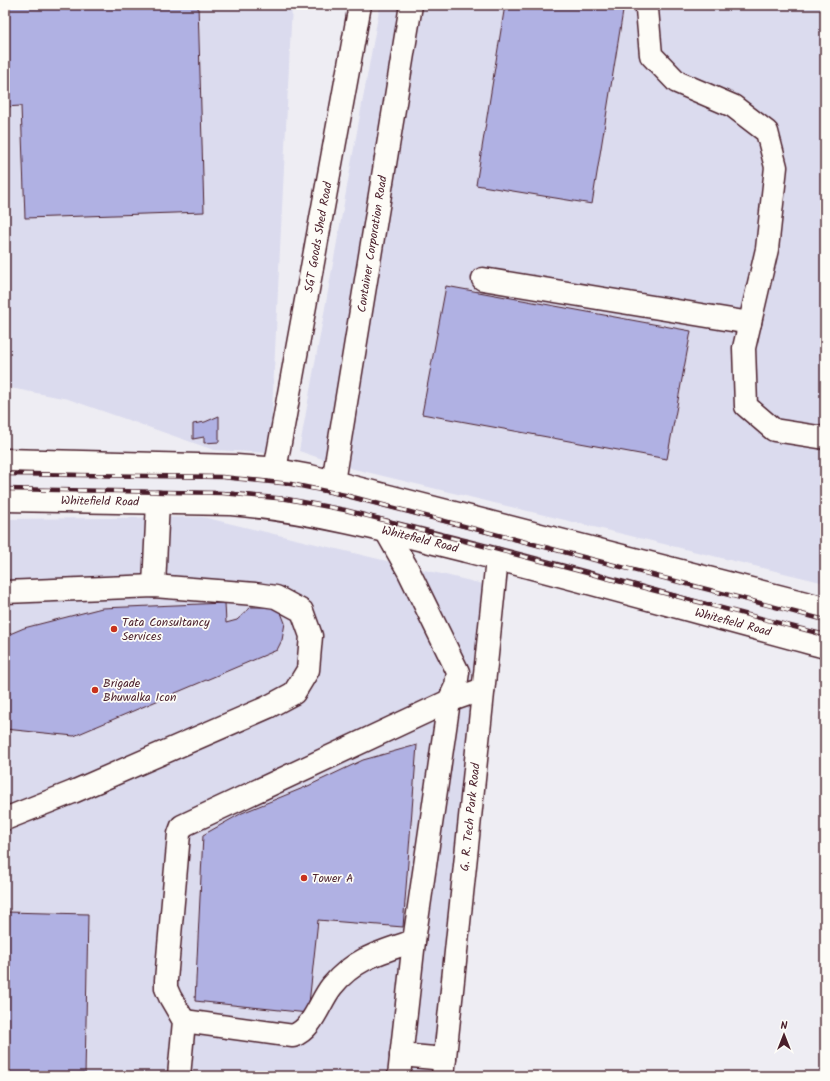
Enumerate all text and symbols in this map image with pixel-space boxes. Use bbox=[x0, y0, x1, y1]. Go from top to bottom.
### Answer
street label: Container Corporation Road bbox=[352, 173, 393, 314]
street label: SGT Goods Shed Road bbox=[299, 179, 338, 294]
street label: Whitefield Road bbox=[61, 491, 140, 512]
street label: Whitefield Road bbox=[380, 521, 461, 558]
street label: Whitefield Road bbox=[693, 603, 774, 642]
place label: Tata Consultancy Services bbox=[122, 613, 210, 646]
marker: Tata Consultancy Services bbox=[109, 624, 119, 634]
place label: Brigade Bhuwalka Icon bbox=[103, 674, 176, 707]
marker: Brigade Bhuwalka Icon bbox=[90, 685, 100, 695]
street label: G. R. Tech Park Road bbox=[455, 761, 486, 872]
place label: Tower A bbox=[312, 869, 353, 888]
marker: Tower A bbox=[299, 873, 309, 883]
north arrow bbox=[764, 1015, 804, 1055]
text: N bbox=[781, 1017, 788, 1035]

